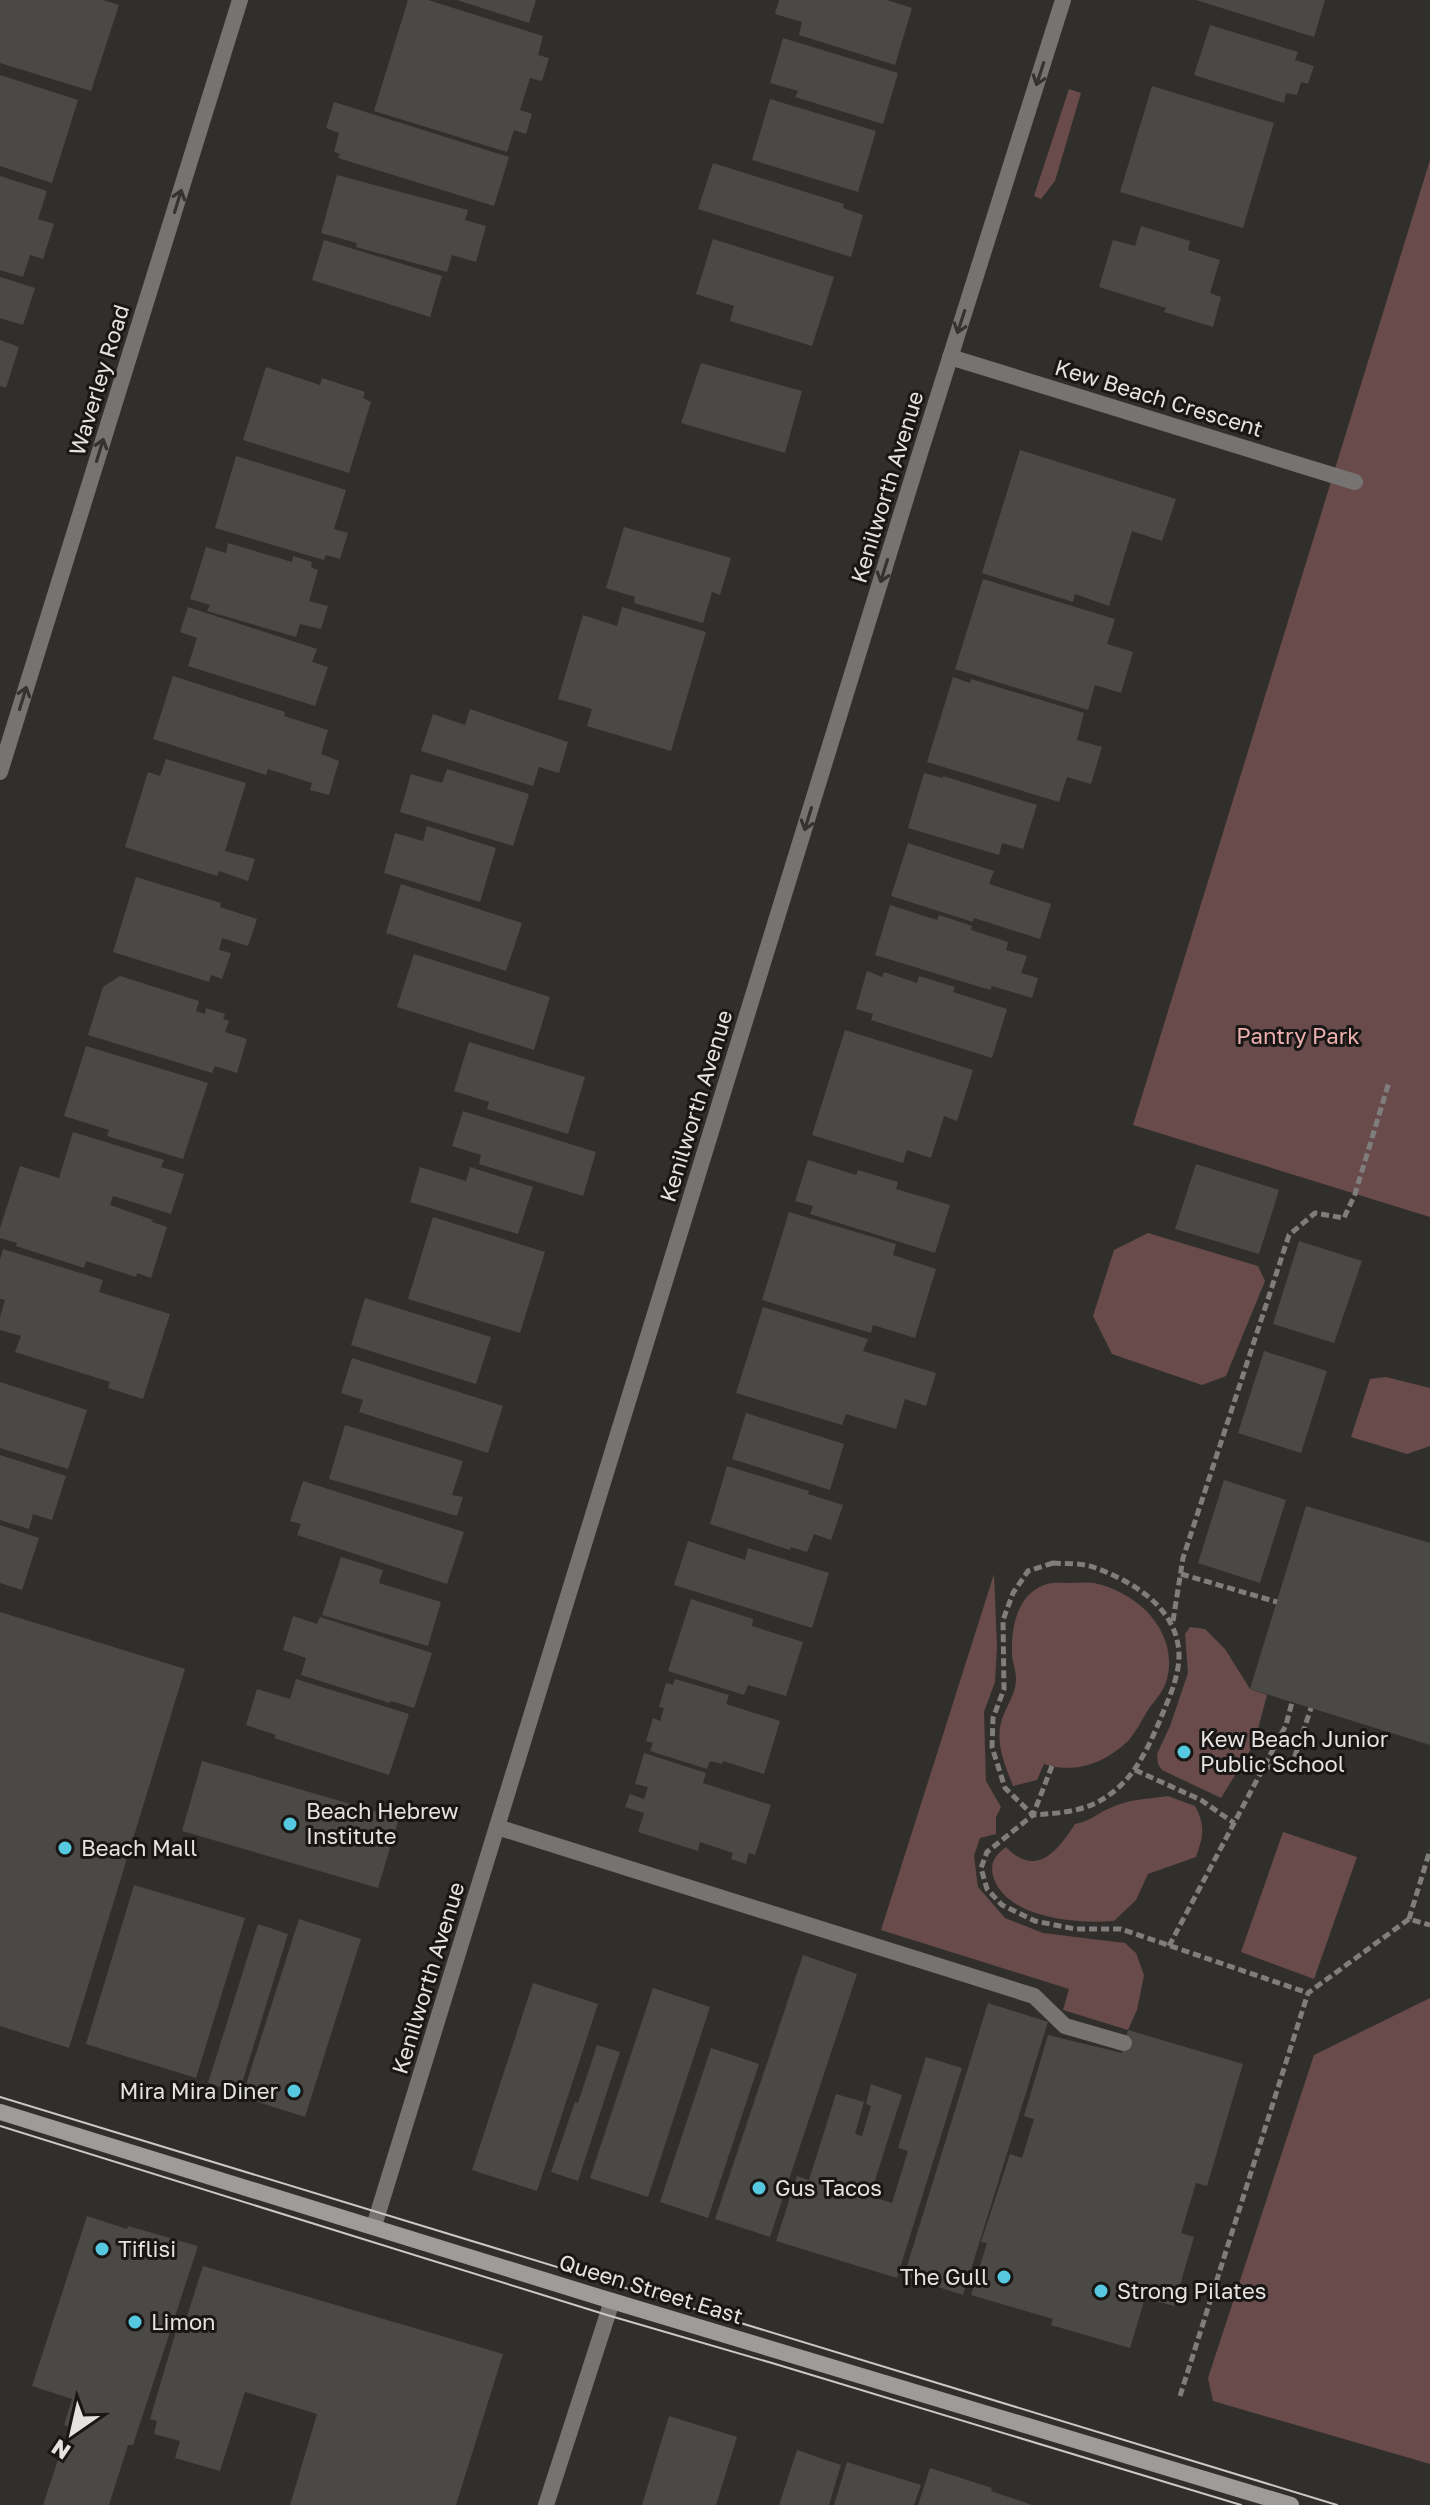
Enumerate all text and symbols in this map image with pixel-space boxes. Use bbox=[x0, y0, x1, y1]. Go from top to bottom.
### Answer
one-way arrow bbox=[1031, 62, 1046, 87]
one-way arrow bbox=[171, 189, 186, 214]
street label: Waverley Road bbox=[63, 301, 134, 459]
one-way arrow bbox=[953, 309, 968, 335]
street label: Kew Beach Crescent bbox=[1052, 353, 1266, 442]
street label: Kenilworth Avenue bbox=[845, 388, 929, 586]
one-way arrow bbox=[93, 437, 108, 463]
one-way arrow bbox=[876, 557, 891, 583]
one-way arrow bbox=[17, 686, 31, 711]
one-way arrow bbox=[800, 806, 814, 831]
street label: Kenilworth Avenue bbox=[654, 1007, 738, 1205]
park label: Pantry Park bbox=[1236, 1022, 1360, 1049]
place label: Kew Beach Junior Public School bbox=[1200, 1725, 1389, 1777]
marker: Kew Beach Junior Public School bbox=[1175, 1743, 1193, 1761]
place label: Beach Hebrew Institute bbox=[306, 1797, 459, 1849]
marker: Beach Hebrew Institute bbox=[281, 1815, 299, 1833]
place label: Beach Mall bbox=[81, 1834, 197, 1861]
marker: Beach Mall bbox=[56, 1839, 74, 1857]
street label: Kenilworth Avenue bbox=[386, 1879, 470, 2077]
place label: Mira Mira Diner bbox=[120, 2077, 278, 2104]
marker: Mira Mira Diner bbox=[285, 2082, 303, 2100]
place label: Gus Tacos bbox=[775, 2174, 882, 2201]
marker: Gus Tacos bbox=[750, 2179, 768, 2197]
place label: Tiflisi bbox=[118, 2235, 176, 2262]
marker: Tiflisi bbox=[93, 2240, 111, 2258]
street label: Queen Street East bbox=[556, 2248, 746, 2329]
place label: The Gull bbox=[900, 2263, 988, 2290]
marker: The Gull bbox=[995, 2268, 1013, 2286]
place label: Strong Pilates bbox=[1117, 2277, 1266, 2304]
marker: Strong Pilates bbox=[1092, 2282, 1110, 2300]
place label: Limon bbox=[151, 2308, 216, 2335]
marker: Limon bbox=[126, 2313, 144, 2331]
north arrow bbox=[32, 2393, 112, 2473]
text: N bbox=[46, 2434, 75, 2466]

